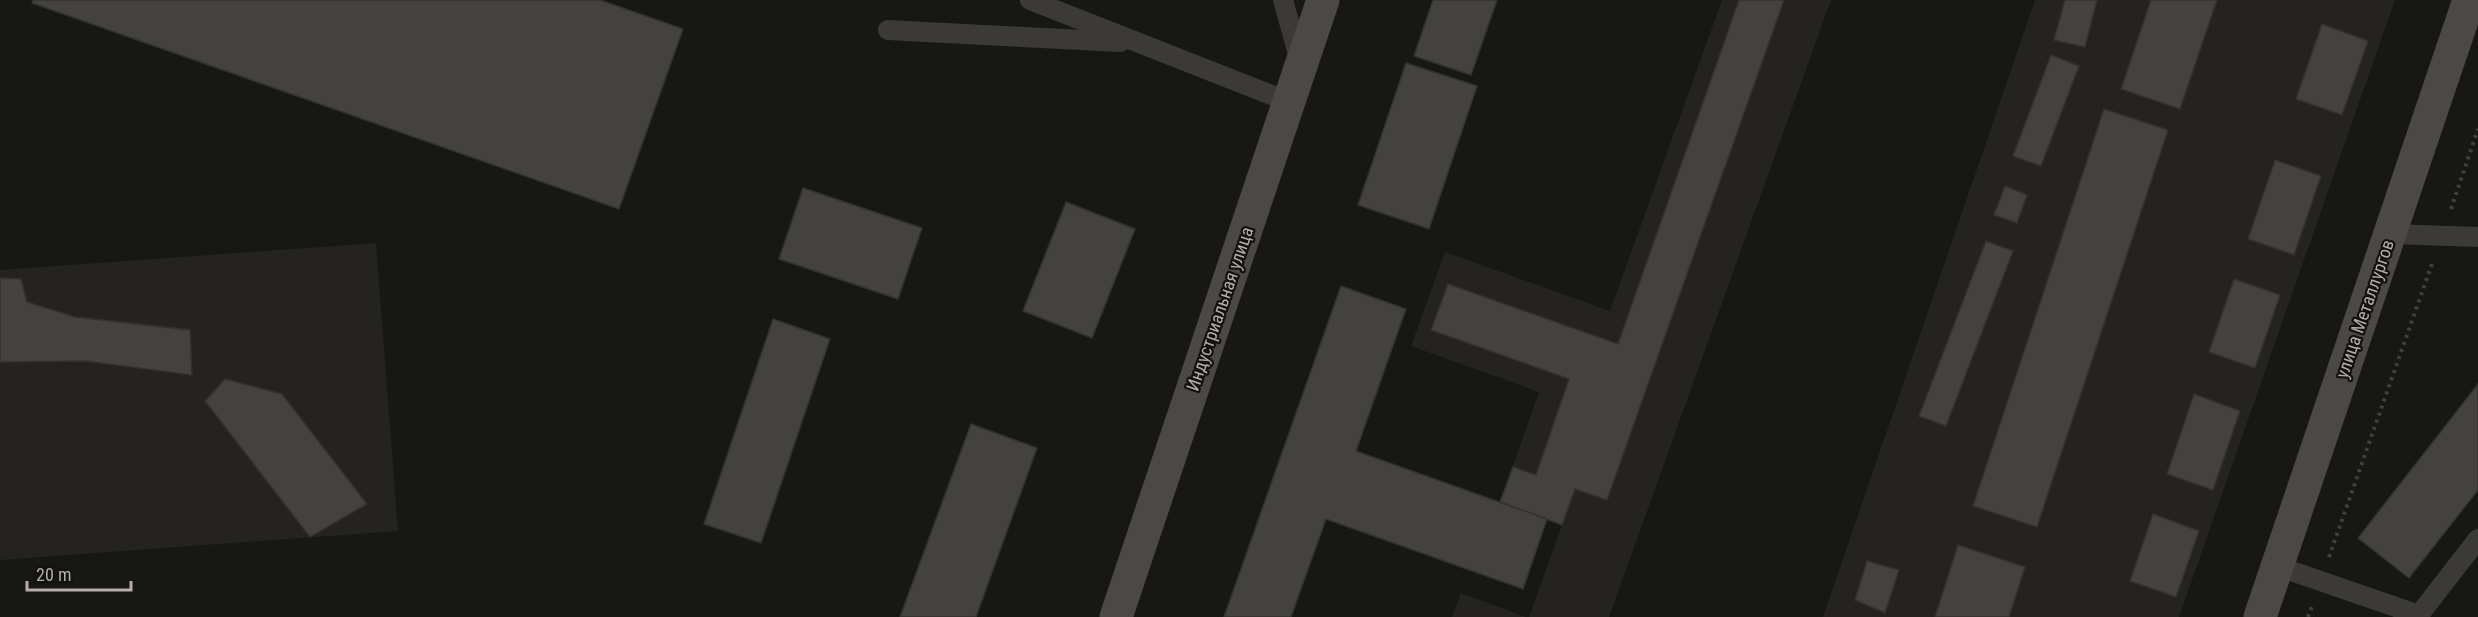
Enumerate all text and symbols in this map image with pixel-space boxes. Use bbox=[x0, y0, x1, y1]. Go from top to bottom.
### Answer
street label: Индустриальная улица bbox=[1182, 224, 1257, 394]
street label: улица Металлургов bbox=[2331, 237, 2398, 381]
scale bar bbox=[27, 554, 130, 592]
text: 20 m bbox=[36, 564, 71, 585]

